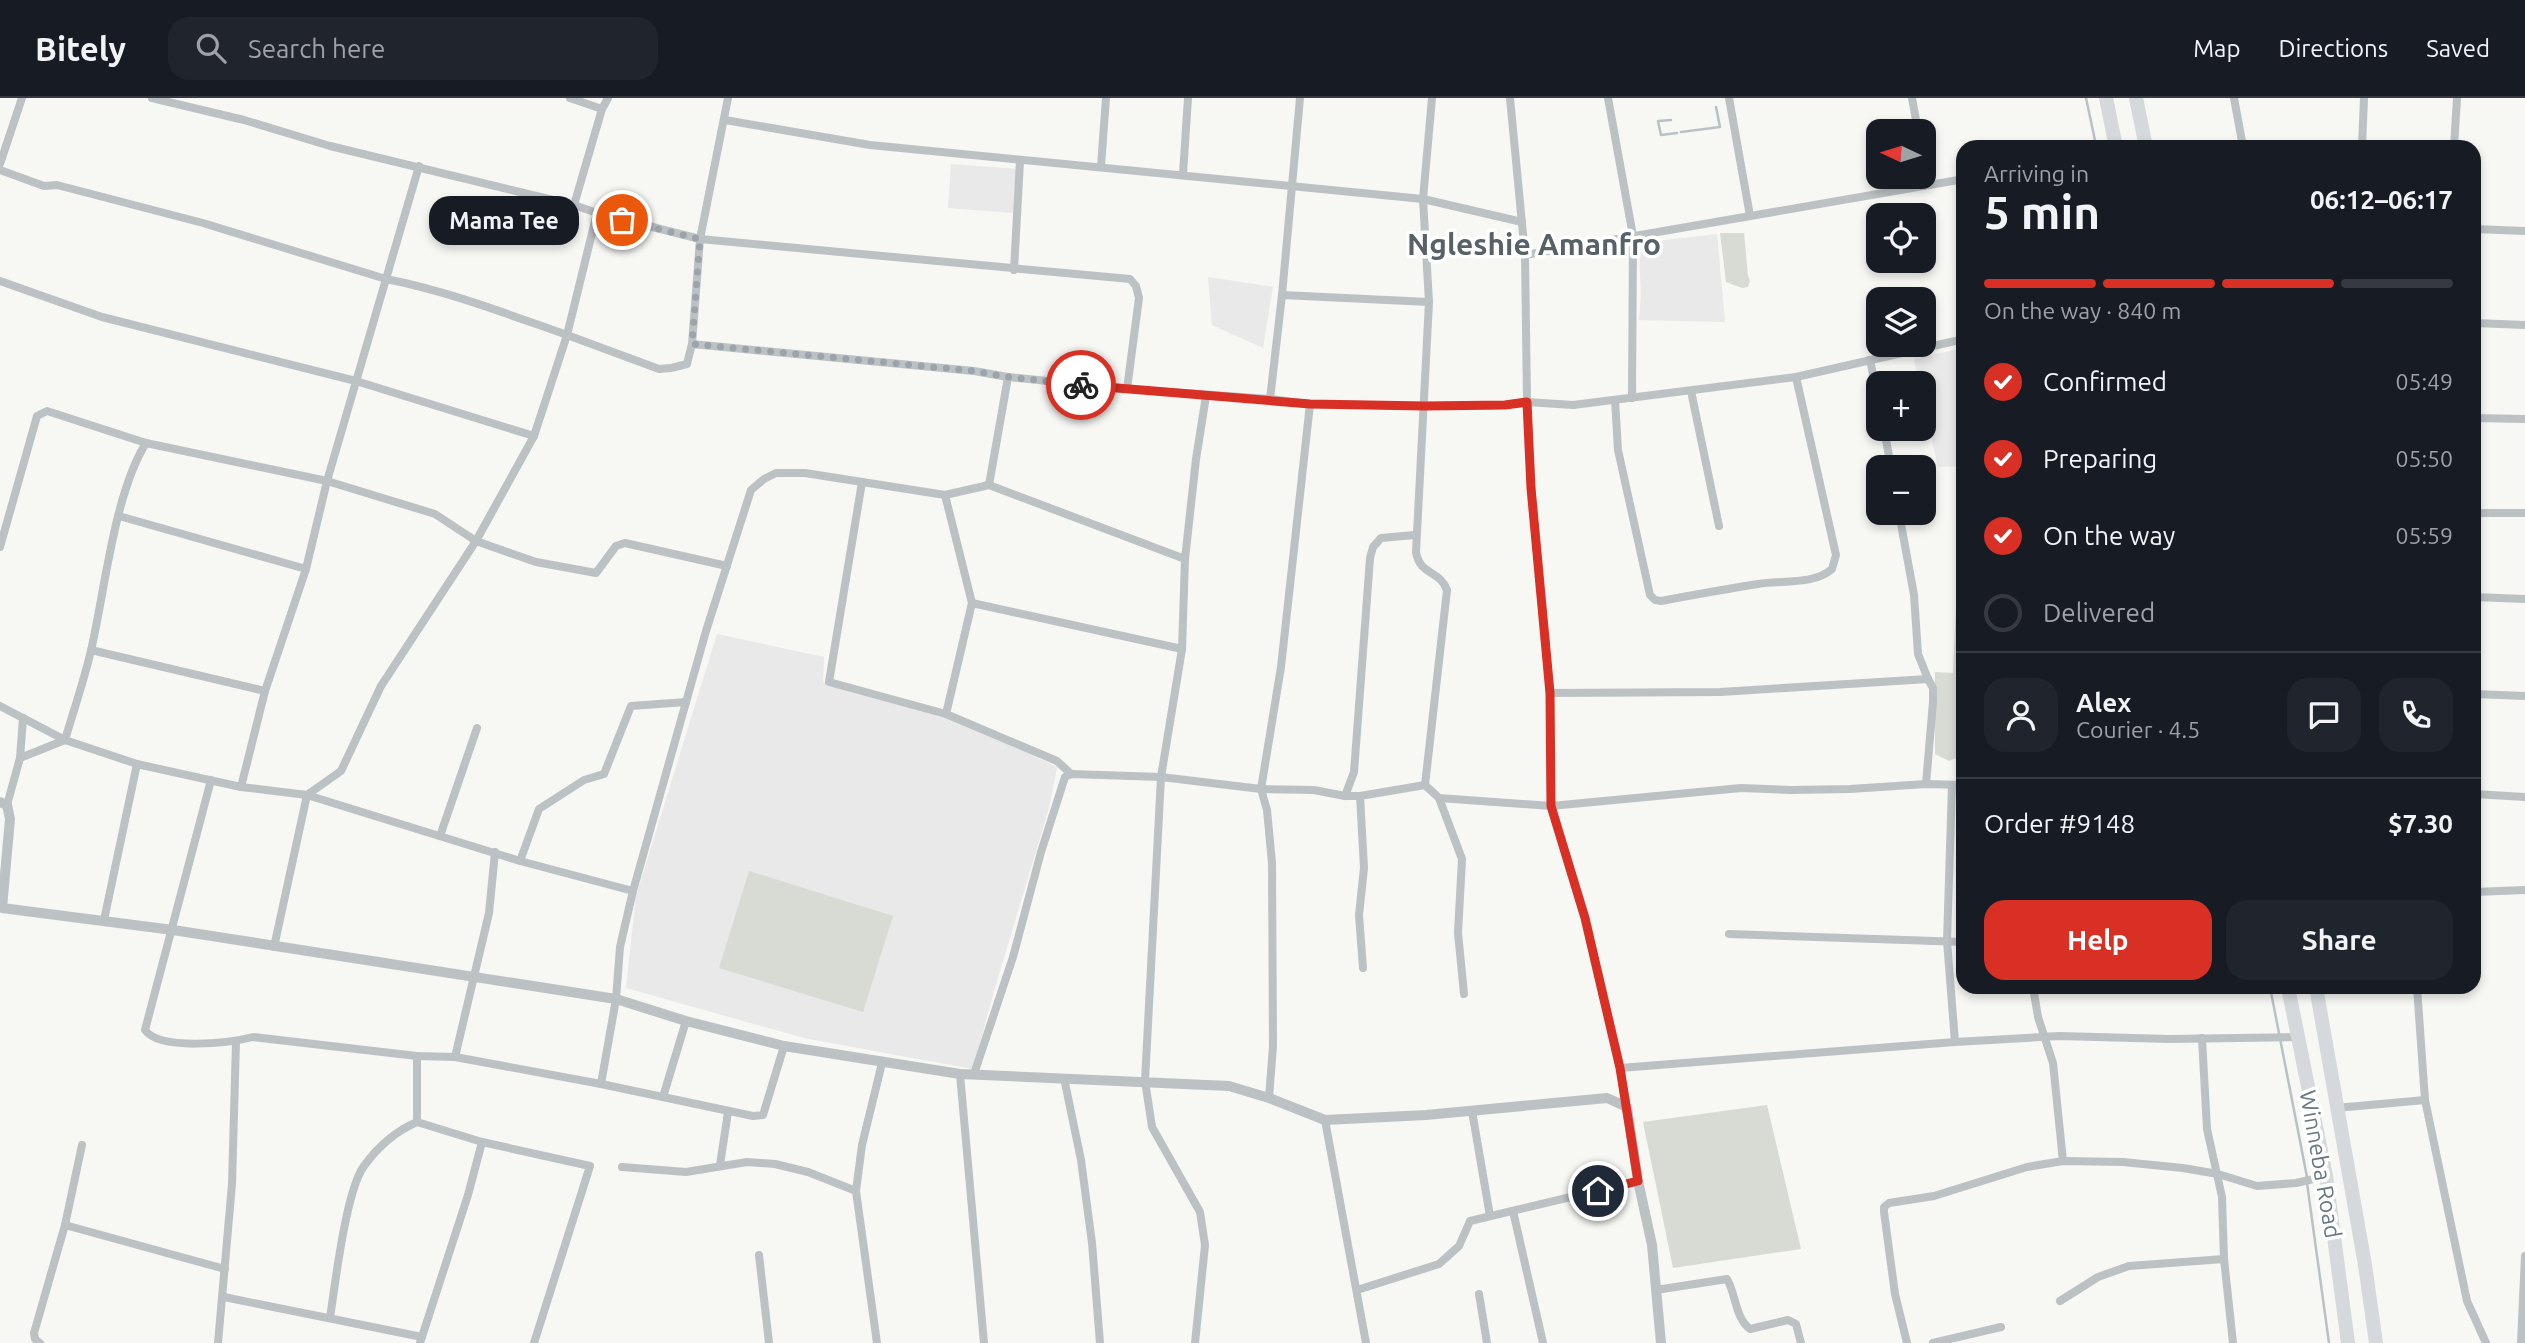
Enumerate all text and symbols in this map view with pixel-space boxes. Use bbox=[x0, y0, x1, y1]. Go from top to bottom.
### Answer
search box bbox=[168, 17, 658, 80]
icon: search bbox=[192, 29, 230, 67]
text: Bitely bbox=[35, 30, 126, 67]
text: Search here bbox=[248, 34, 385, 63]
text: Map bbox=[2193, 35, 2240, 62]
text: Directions bbox=[2278, 35, 2388, 62]
text: Saved bbox=[2426, 35, 2490, 62]
north arrow bbox=[1866, 119, 1936, 189]
map controls bbox=[1866, 119, 1936, 525]
text: Arriving in bbox=[1984, 161, 2089, 186]
text: 06:12–06:17 bbox=[2310, 185, 2453, 214]
text: 5 min bbox=[1984, 186, 2100, 238]
pin bbox=[592, 190, 652, 250]
callout: Mama Tee bbox=[430, 195, 580, 244]
icon: bag bbox=[603, 201, 641, 239]
button: locate bbox=[1866, 203, 1936, 273]
text: Mama Tee bbox=[449, 208, 559, 233]
district label: Ngleshie Amanfro bbox=[1407, 227, 1661, 261]
button: layers bbox=[1866, 287, 1936, 357]
text: On the way · 840 m bbox=[1984, 298, 2181, 323]
courier bbox=[1046, 350, 1116, 420]
icon: check bbox=[1984, 363, 2022, 401]
icon: bike bbox=[1062, 366, 1100, 404]
text: Confirmed bbox=[2043, 367, 2167, 396]
text: 05:49 bbox=[2395, 369, 2453, 394]
button: + bbox=[1866, 371, 1936, 441]
icon: check bbox=[1984, 440, 2022, 478]
text: Preparing bbox=[2043, 444, 2157, 473]
text: 05:50 bbox=[2395, 446, 2453, 471]
button: − bbox=[1866, 455, 1936, 525]
icon: check bbox=[1984, 517, 2022, 555]
text: On the way bbox=[2043, 521, 2175, 550]
text: 05:59 bbox=[2395, 523, 2453, 548]
text: Delivered bbox=[2043, 598, 2155, 627]
button: person bbox=[1984, 678, 2058, 752]
button: chat bbox=[2287, 678, 2361, 752]
button: phone bbox=[2379, 678, 2453, 752]
text: Alex bbox=[2076, 688, 2131, 717]
text: Courier · 4.5 bbox=[2076, 717, 2200, 742]
text: Order #9148 bbox=[1984, 809, 2135, 838]
text: $7.30 bbox=[2388, 809, 2453, 838]
button: Help bbox=[1984, 900, 2212, 980]
button: Share bbox=[2226, 900, 2453, 980]
street label: Winneba Road bbox=[2296, 1088, 2346, 1240]
pin bbox=[1568, 1161, 1628, 1221]
icon: home bbox=[1579, 1172, 1617, 1210]

